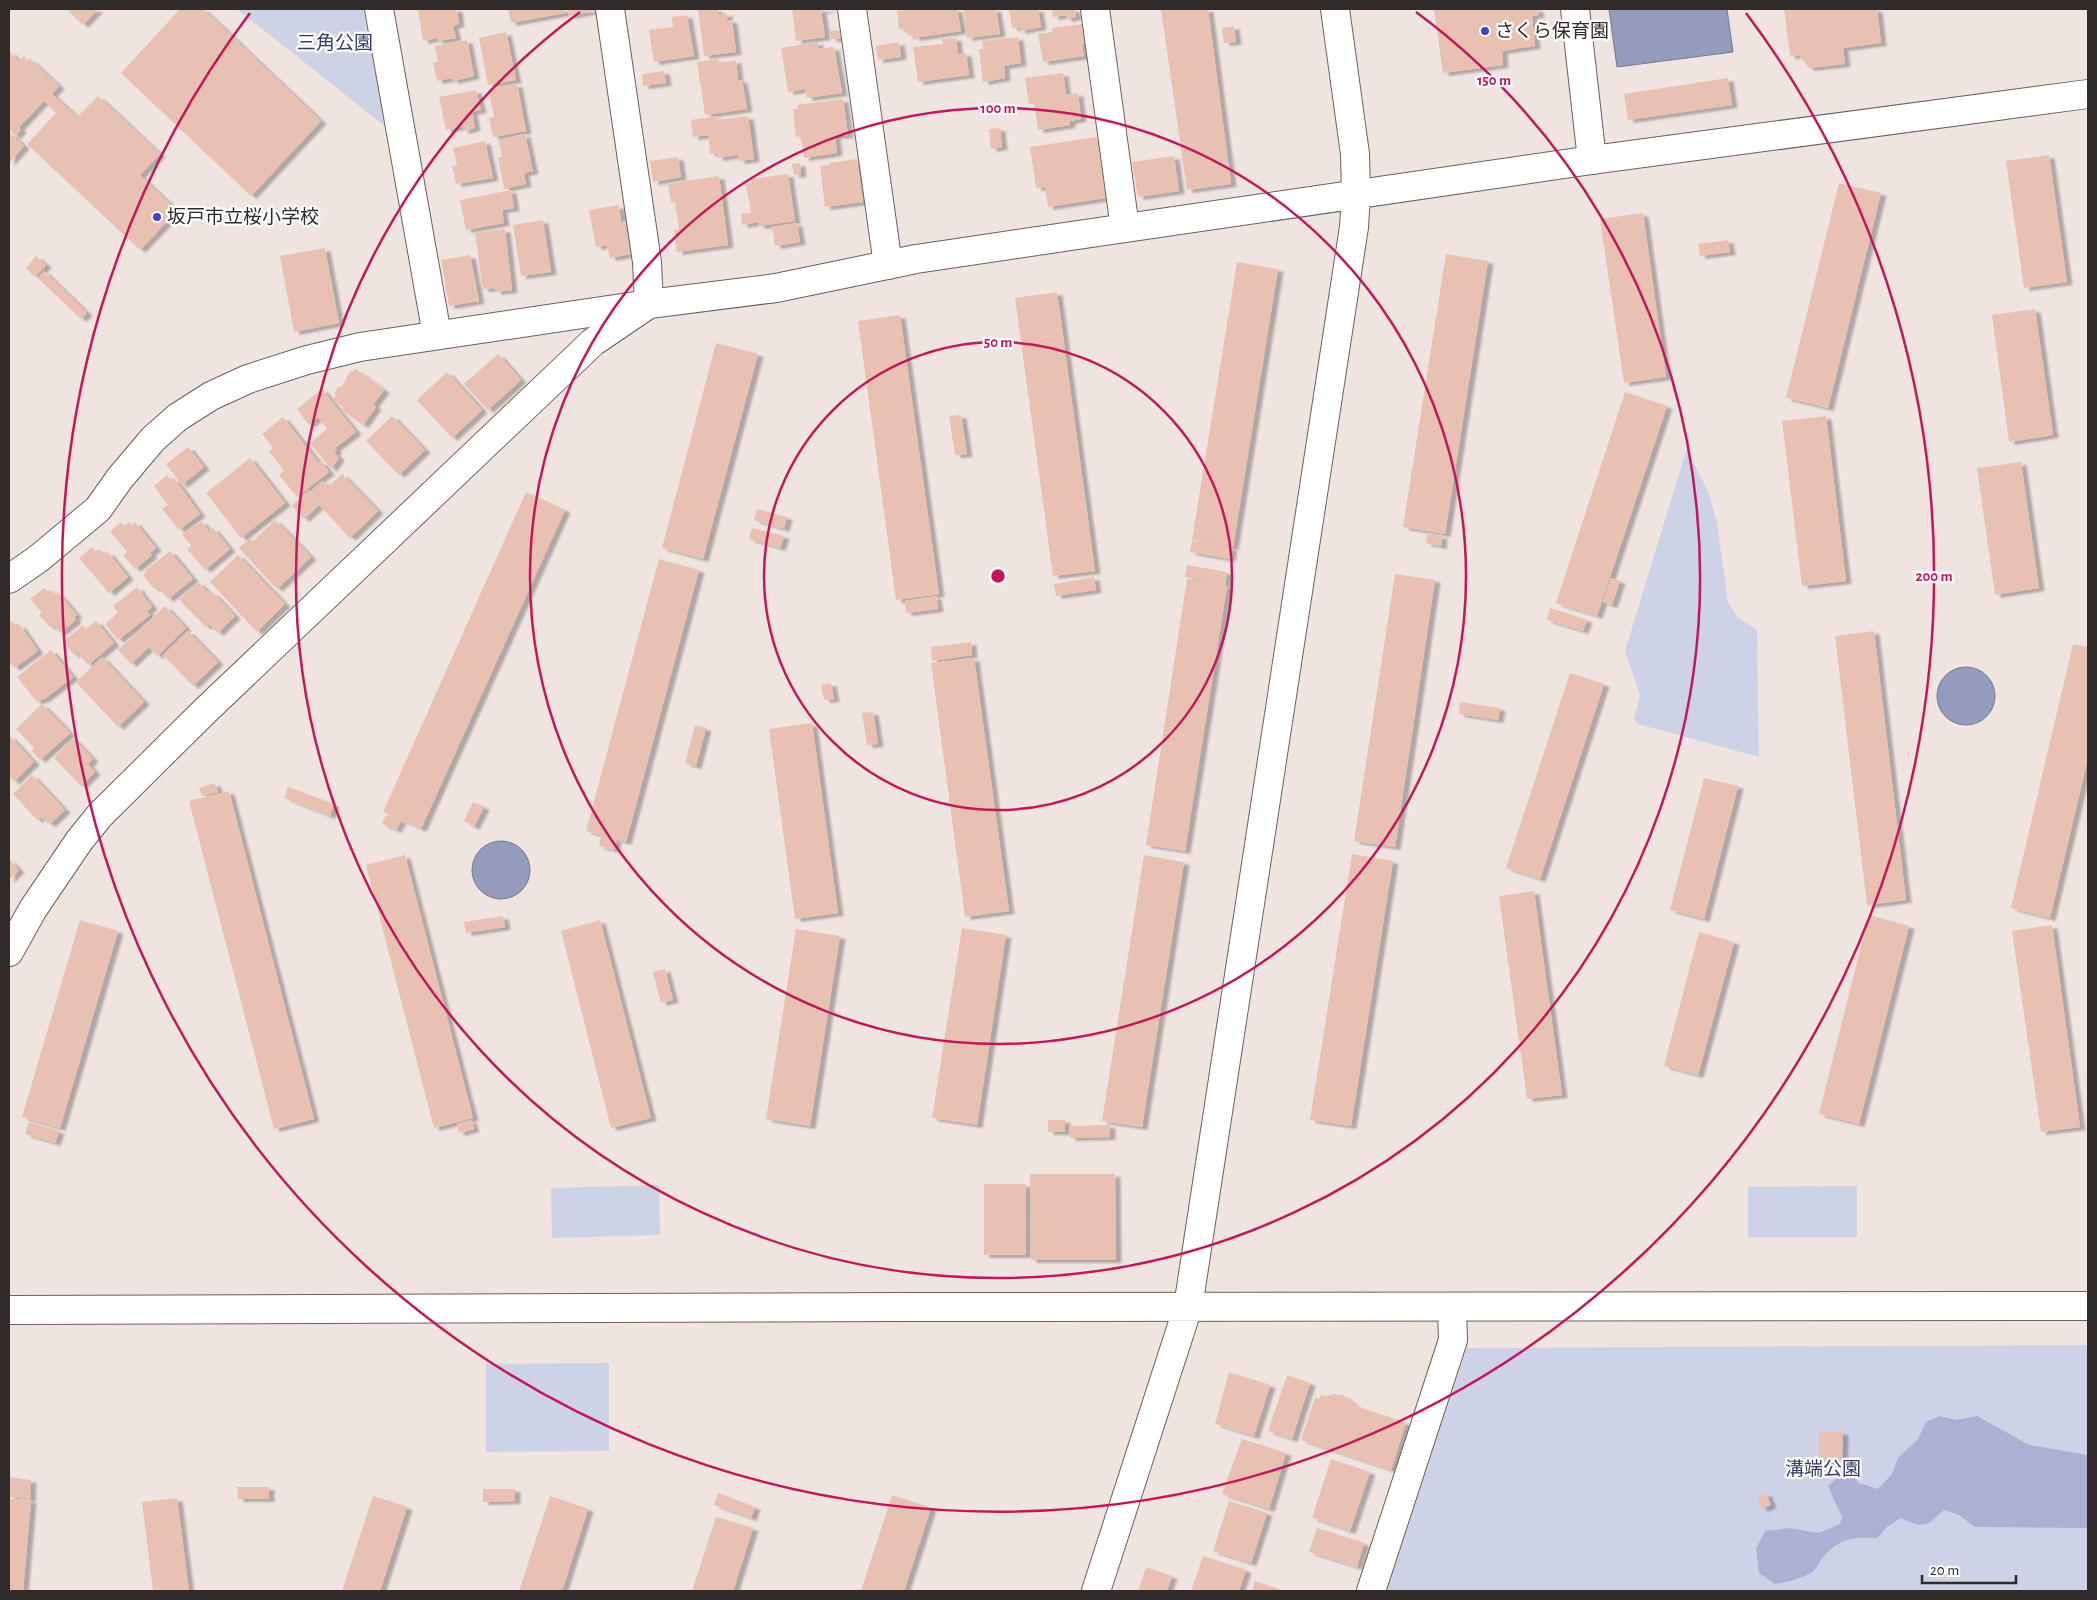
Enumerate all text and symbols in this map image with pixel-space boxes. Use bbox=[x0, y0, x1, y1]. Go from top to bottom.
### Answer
place label: さくら保育園 bbox=[1495, 21, 1609, 41]
marker: さくら保育園 bbox=[1479, 25, 1491, 37]
park label: 三角公園 bbox=[297, 32, 373, 53]
text: 150 m bbox=[1477, 73, 1511, 88]
text: 100 m bbox=[980, 101, 1016, 116]
place label: 坂戸市立桜小学校 bbox=[167, 206, 319, 227]
marker: 坂戸市立桜小学校 bbox=[151, 211, 163, 223]
text: 50 m bbox=[984, 335, 1012, 350]
centre of rings bbox=[989, 567, 1007, 585]
text: 200 m bbox=[1915, 569, 1953, 584]
park label: 溝端公園 bbox=[1785, 1459, 1861, 1479]
scale bar bbox=[1922, 1552, 2016, 1584]
text: 20 m bbox=[1930, 1563, 1959, 1578]

